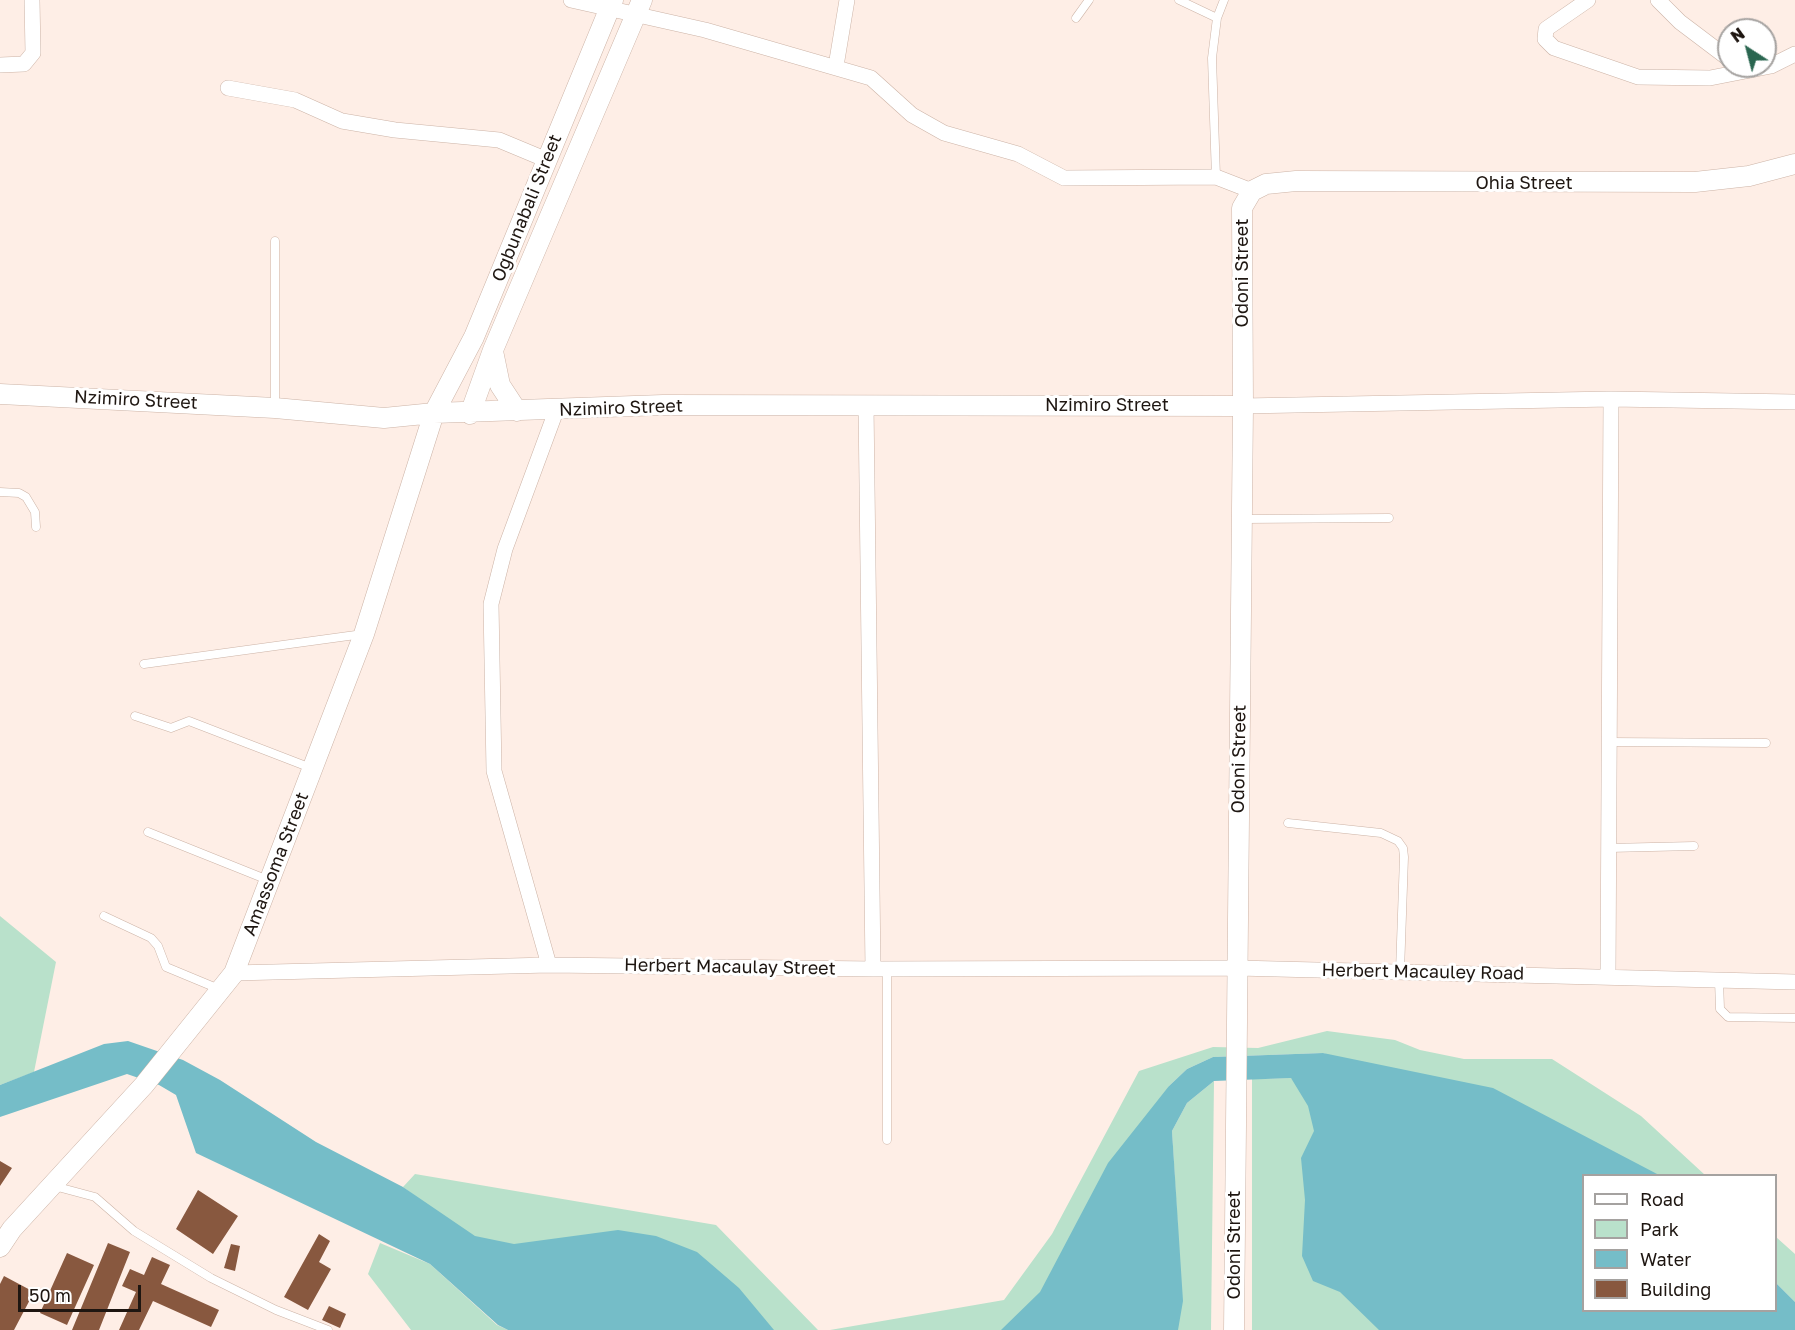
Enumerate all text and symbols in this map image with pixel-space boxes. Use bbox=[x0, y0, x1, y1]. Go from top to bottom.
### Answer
north arrow bbox=[1717, 18, 1777, 78]
text: N bbox=[1727, 23, 1748, 47]
street label: Ogbunabali Street bbox=[488, 131, 566, 285]
street label: Ohia Street bbox=[1475, 172, 1573, 194]
street label: Odoni Street bbox=[1231, 219, 1253, 327]
street label: Nzimiro Street bbox=[74, 386, 198, 414]
street label: Nzimiro Street bbox=[1045, 394, 1169, 416]
street label: Nzimiro Street bbox=[559, 395, 683, 421]
street label: Odoni Street bbox=[1227, 704, 1251, 814]
street label: Amassoma Street bbox=[239, 789, 313, 939]
street label: Herbert Macaulay Street bbox=[624, 954, 836, 980]
street label: Herbert Macauley Road bbox=[1322, 959, 1524, 985]
legend bbox=[1582, 1174, 1777, 1312]
text: Road bbox=[1640, 1188, 1684, 1210]
street label: Odoni Street bbox=[1223, 1191, 1245, 1299]
text: Park bbox=[1640, 1218, 1679, 1240]
text: Water bbox=[1640, 1248, 1691, 1270]
scale bar bbox=[21, 1273, 144, 1311]
text: Building bbox=[1640, 1278, 1711, 1300]
text: 50 m bbox=[29, 1284, 71, 1306]

